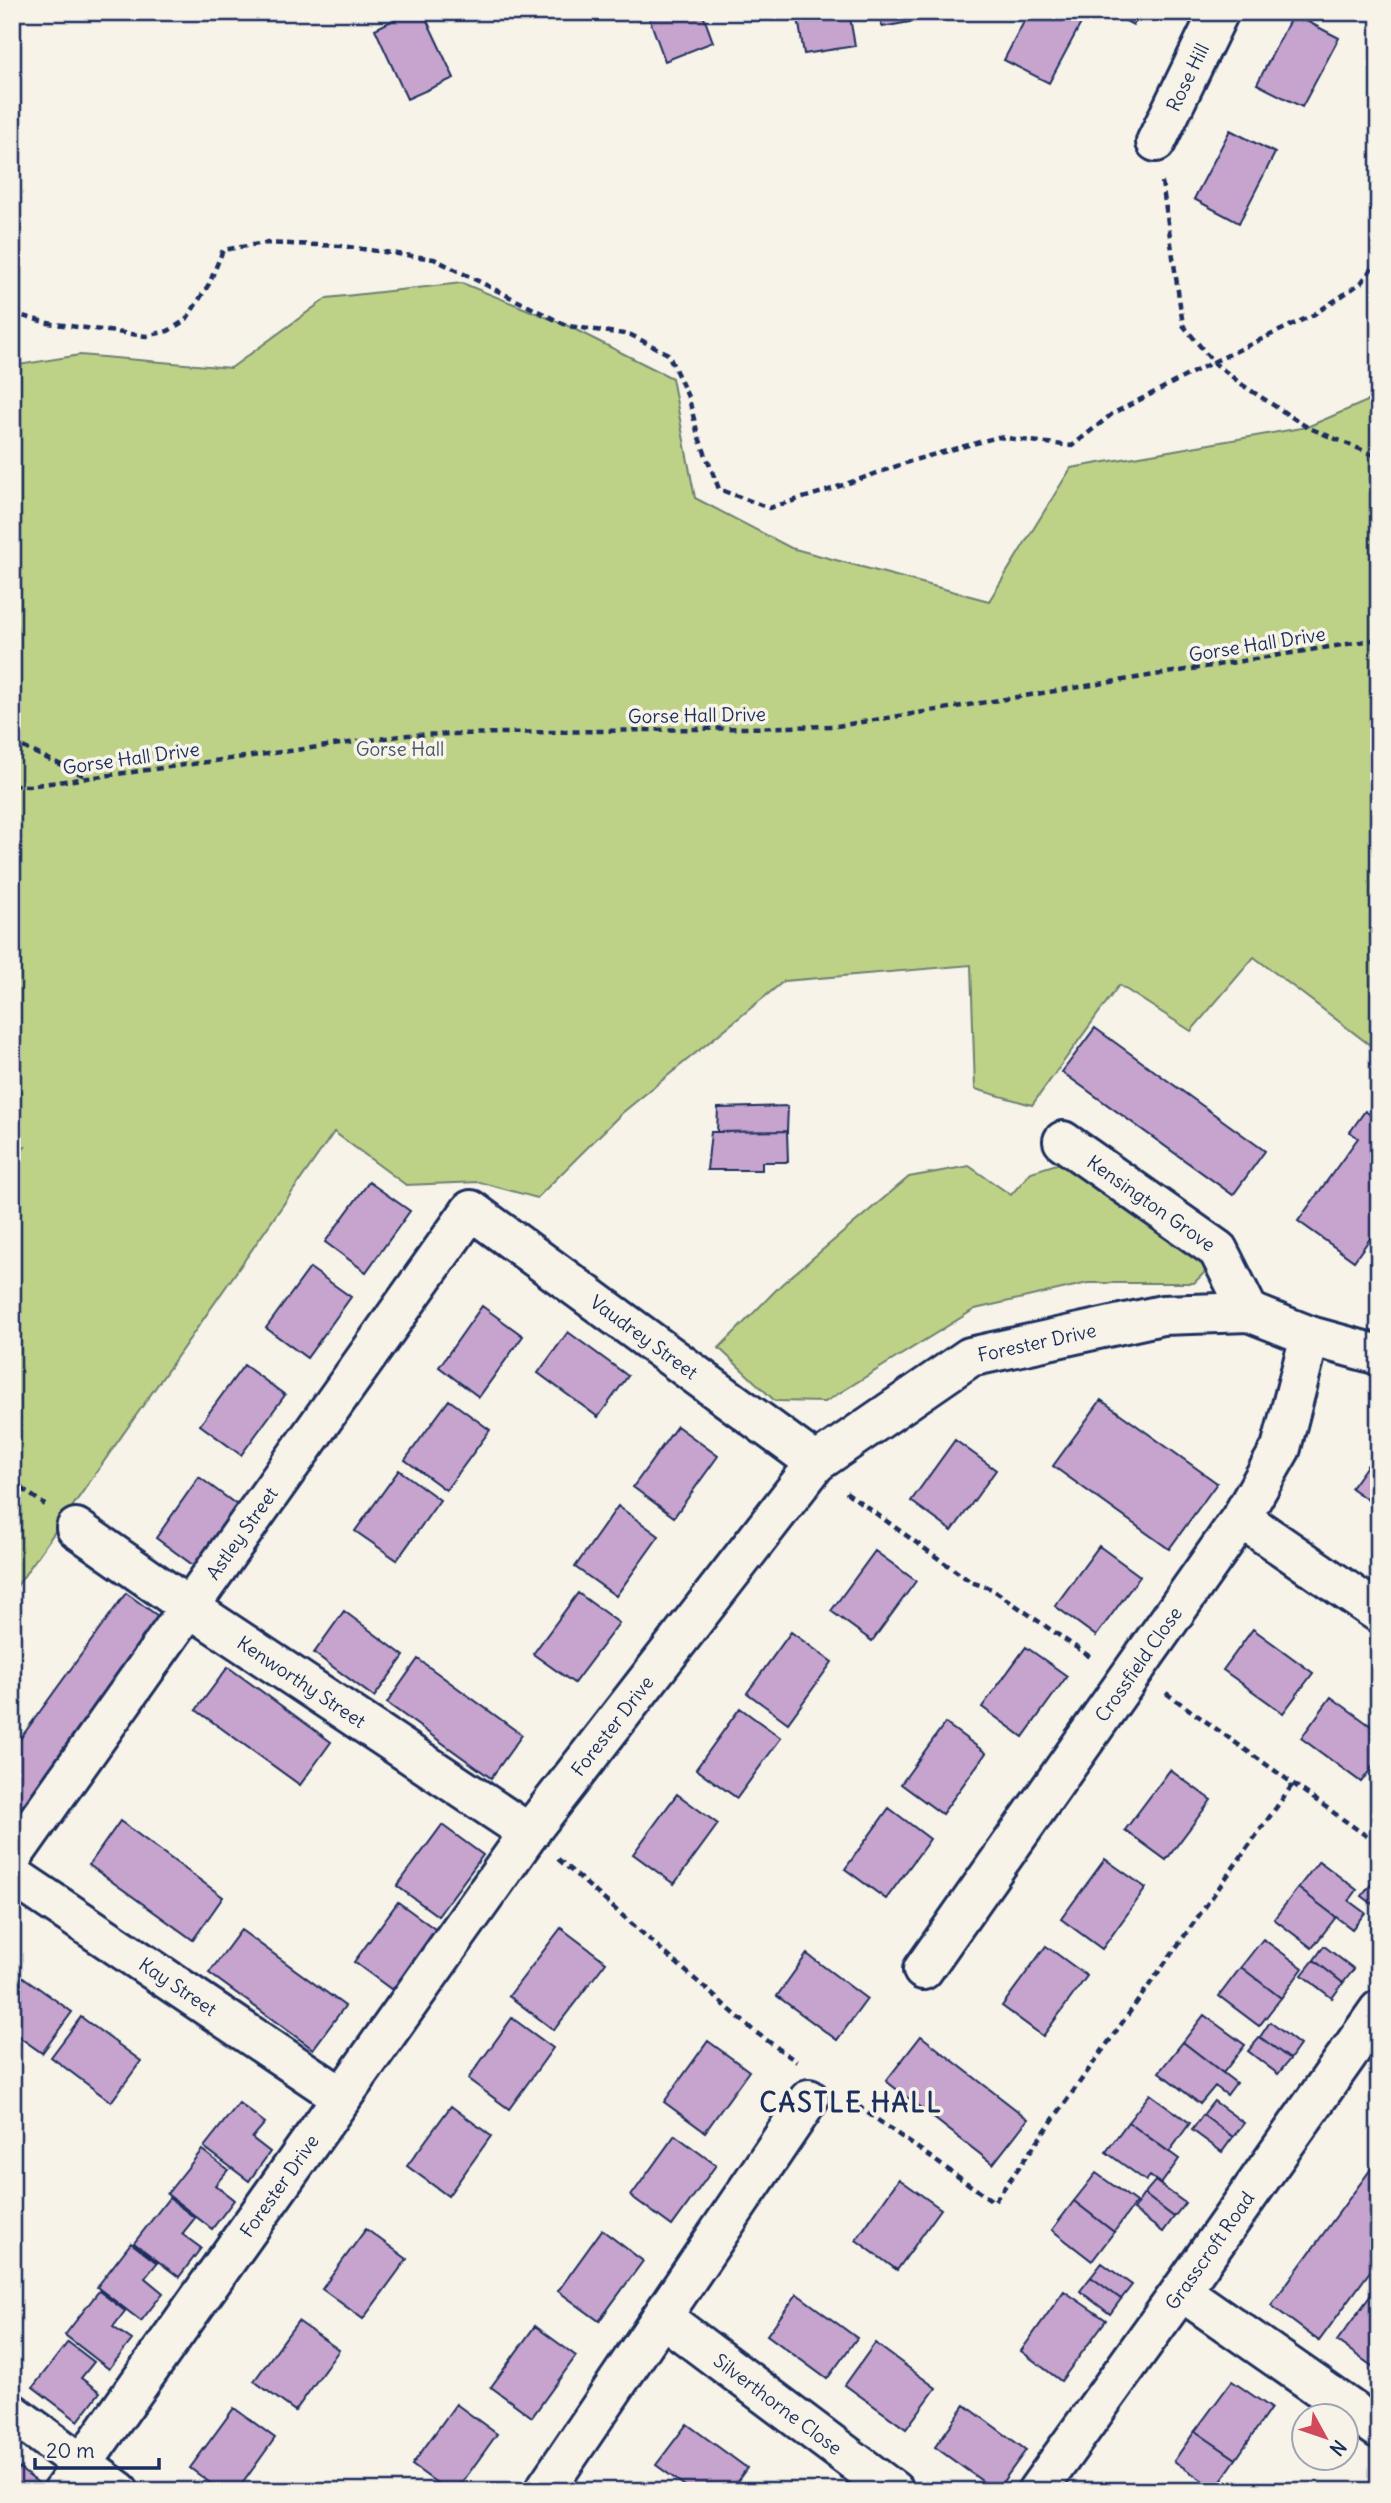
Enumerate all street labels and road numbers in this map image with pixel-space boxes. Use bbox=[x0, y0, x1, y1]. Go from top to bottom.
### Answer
street label: Rose Hill bbox=[1161, 39, 1214, 115]
street label: Gorse Hall Drive bbox=[1187, 621, 1327, 667]
street label: Gorse Hall Drive bbox=[628, 702, 766, 728]
street label: Gorse Hall Drive bbox=[61, 737, 201, 779]
street label: Kensington Grove bbox=[1083, 1150, 1220, 1256]
street label: Vaudrey Street bbox=[586, 1290, 703, 1384]
street label: Forester Drive bbox=[976, 1318, 1098, 1367]
street label: Astley Street bbox=[201, 1482, 283, 1584]
street label: Crossfield Close bbox=[1090, 1602, 1187, 1726]
street label: Kenworthy Street bbox=[233, 1631, 370, 1733]
street label: Forester Drive bbox=[566, 1671, 659, 1781]
street label: Kay Street bbox=[135, 1952, 221, 2021]
street label: Forester Drive bbox=[235, 2130, 324, 2242]
street label: Grasscroft Road bbox=[1160, 2187, 1259, 2314]
street label: Silverthorne Close bbox=[709, 2348, 847, 2460]

